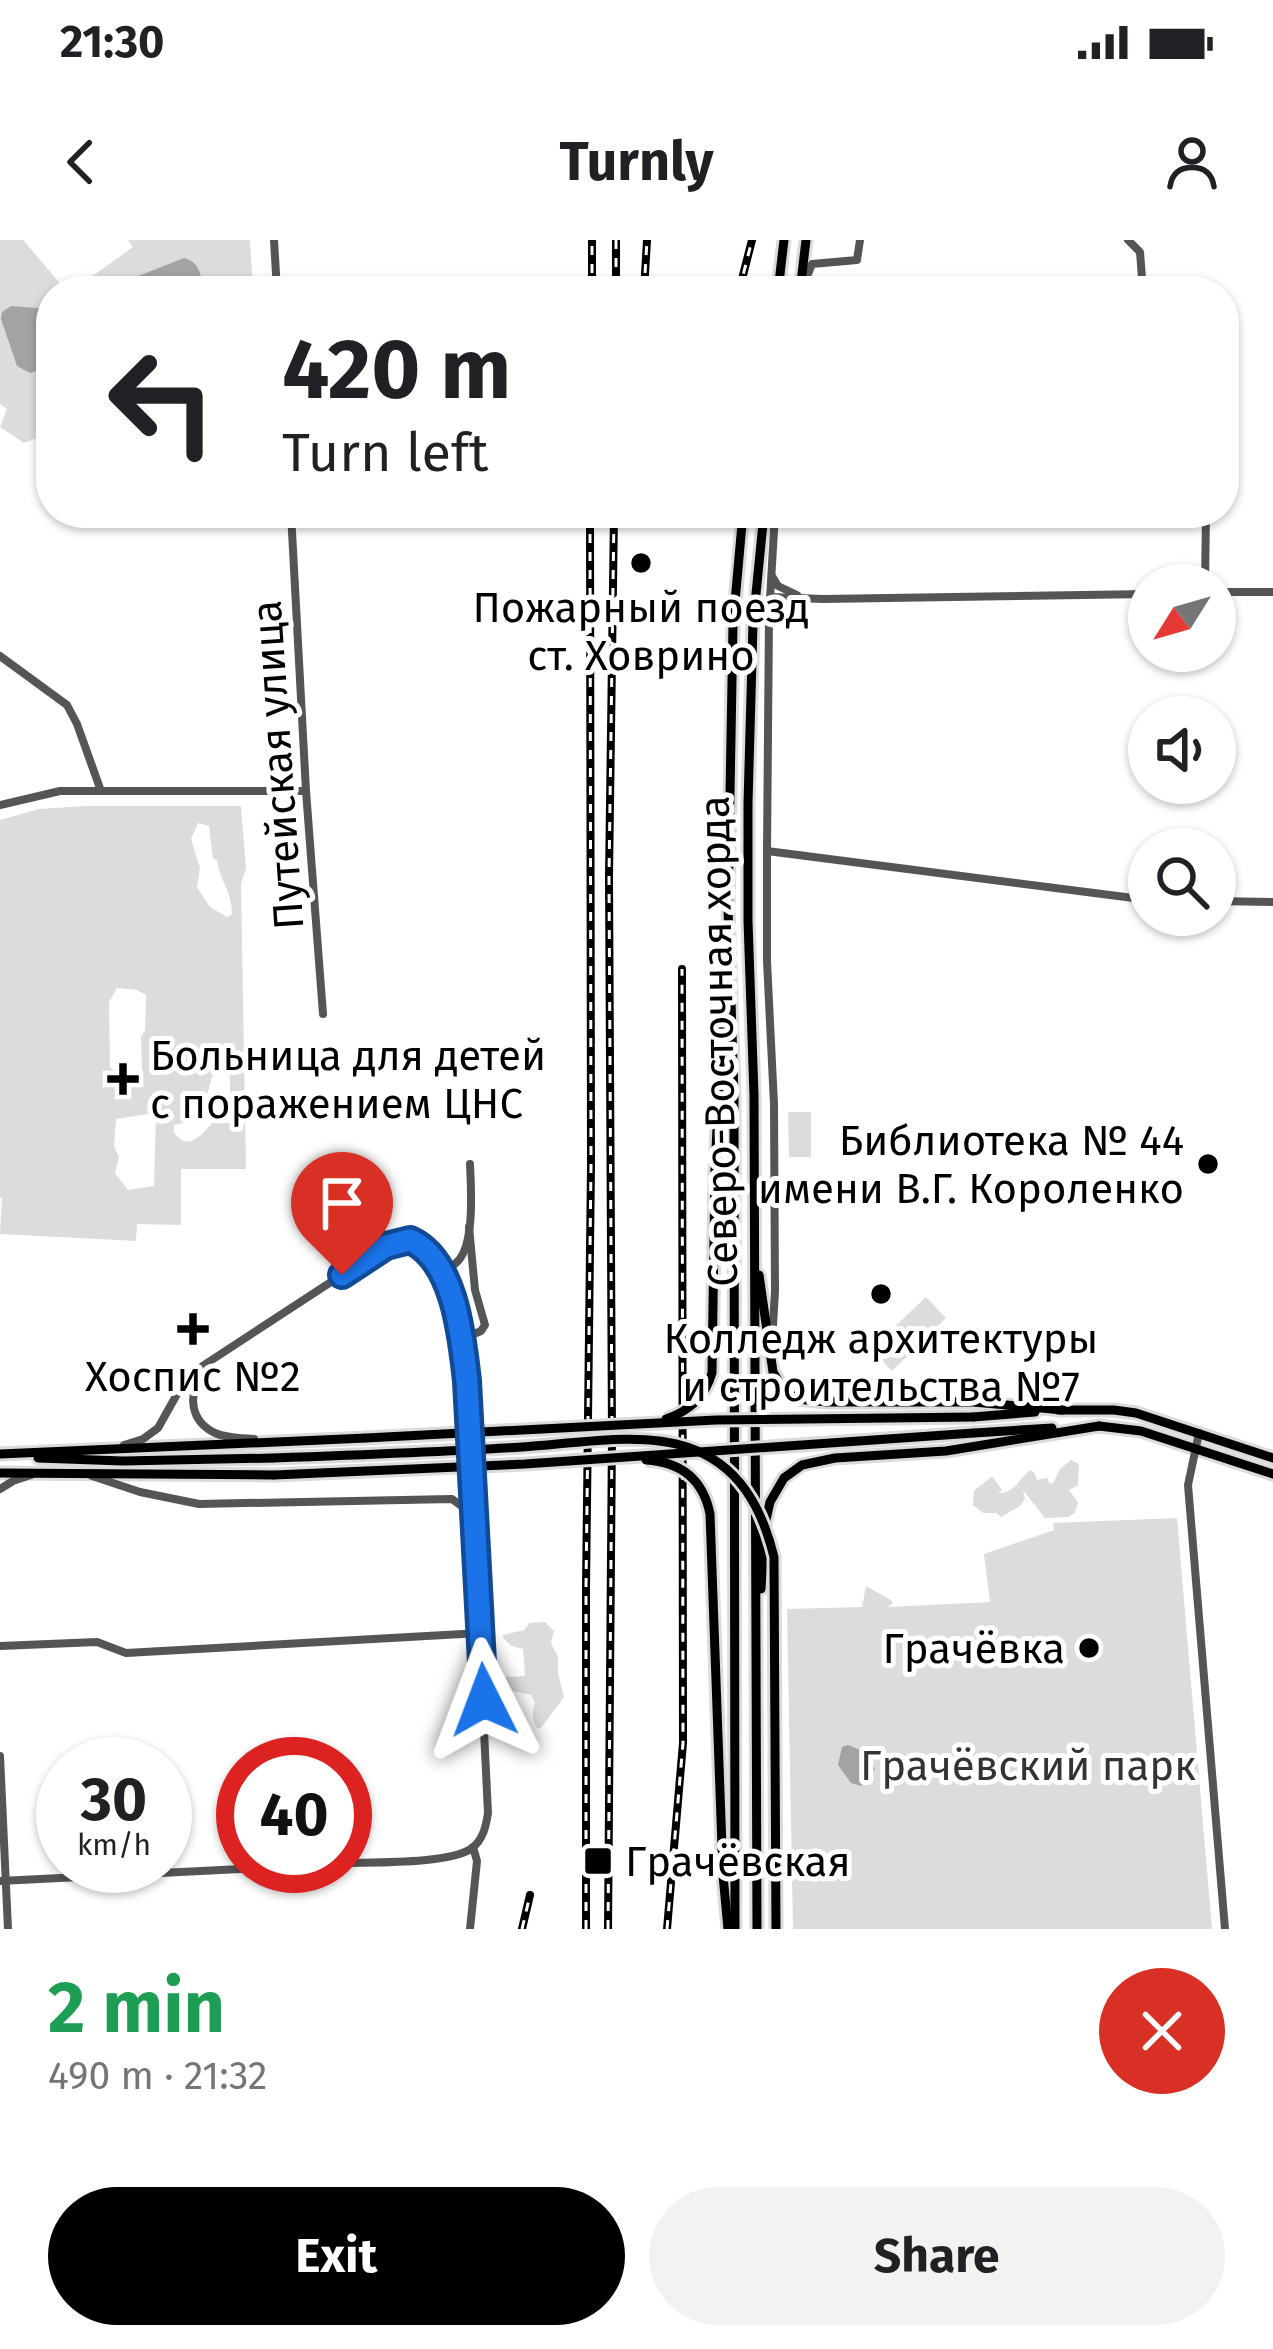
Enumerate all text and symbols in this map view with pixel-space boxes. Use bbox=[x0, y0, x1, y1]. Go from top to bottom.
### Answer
text: 21:30 bbox=[60, 15, 164, 69]
icon: back bbox=[48, 129, 114, 195]
icon: person bbox=[1159, 129, 1225, 195]
text: Turnly bbox=[559, 130, 714, 194]
text: 420 m bbox=[282, 319, 511, 420]
icon: left bbox=[84, 324, 240, 480]
text: Turn left bbox=[282, 421, 489, 485]
marker: Пожарный поезд ст. Ховрино bbox=[628, 550, 654, 576]
north arrow bbox=[1128, 564, 1236, 672]
map controls bbox=[1128, 564, 1236, 936]
place label: Пожарный поезд ст. Ховрино bbox=[472, 583, 810, 681]
street label: Путейская улица bbox=[242, 598, 314, 931]
button: sound bbox=[1128, 696, 1236, 804]
street label: Северо-Восточная хорда bbox=[690, 795, 748, 1287]
button: search bbox=[1128, 828, 1236, 936]
place label: Больница для детей с поражением ЦНС bbox=[150, 1031, 546, 1129]
marker: Больница для детей с поражением ЦНС bbox=[107, 1063, 139, 1095]
place label: Библиотека № 44 имени В.Г. Короленко bbox=[758, 1116, 1184, 1214]
marker: Библиотека № 44 имени В.Г. Короленко bbox=[1195, 1151, 1221, 1177]
pin bbox=[291, 1152, 393, 1275]
icon: arrive bbox=[309, 1170, 375, 1236]
marker: Колледж архитектуры и строительства №7 bbox=[868, 1281, 894, 1307]
marker: Хоспис №2 bbox=[177, 1313, 209, 1345]
place label: Колледж архитектуры и строительства №7 bbox=[664, 1314, 1098, 1412]
place label: Хоспис №2 bbox=[85, 1352, 301, 1402]
place label: Грачёвка bbox=[883, 1624, 1065, 1674]
marker: Грачёвка bbox=[1076, 1635, 1102, 1661]
position arrow bbox=[421, 1637, 547, 1763]
speed limit sign: 40 bbox=[216, 1737, 372, 1893]
park label: Грачёвский парк bbox=[860, 1741, 1196, 1791]
text: 30 bbox=[81, 1764, 147, 1836]
text: km/h bbox=[77, 1827, 151, 1863]
place label: Грачёвская bbox=[625, 1837, 851, 1887]
marker: Грачёвская bbox=[582, 1845, 614, 1877]
text: 2 min bbox=[48, 1965, 225, 2051]
button: close bbox=[1099, 1968, 1225, 2094]
text: 490 m · 21:32 bbox=[48, 2053, 267, 2099]
button: Exit bbox=[48, 2187, 625, 2325]
button: Share bbox=[649, 2187, 1225, 2325]

